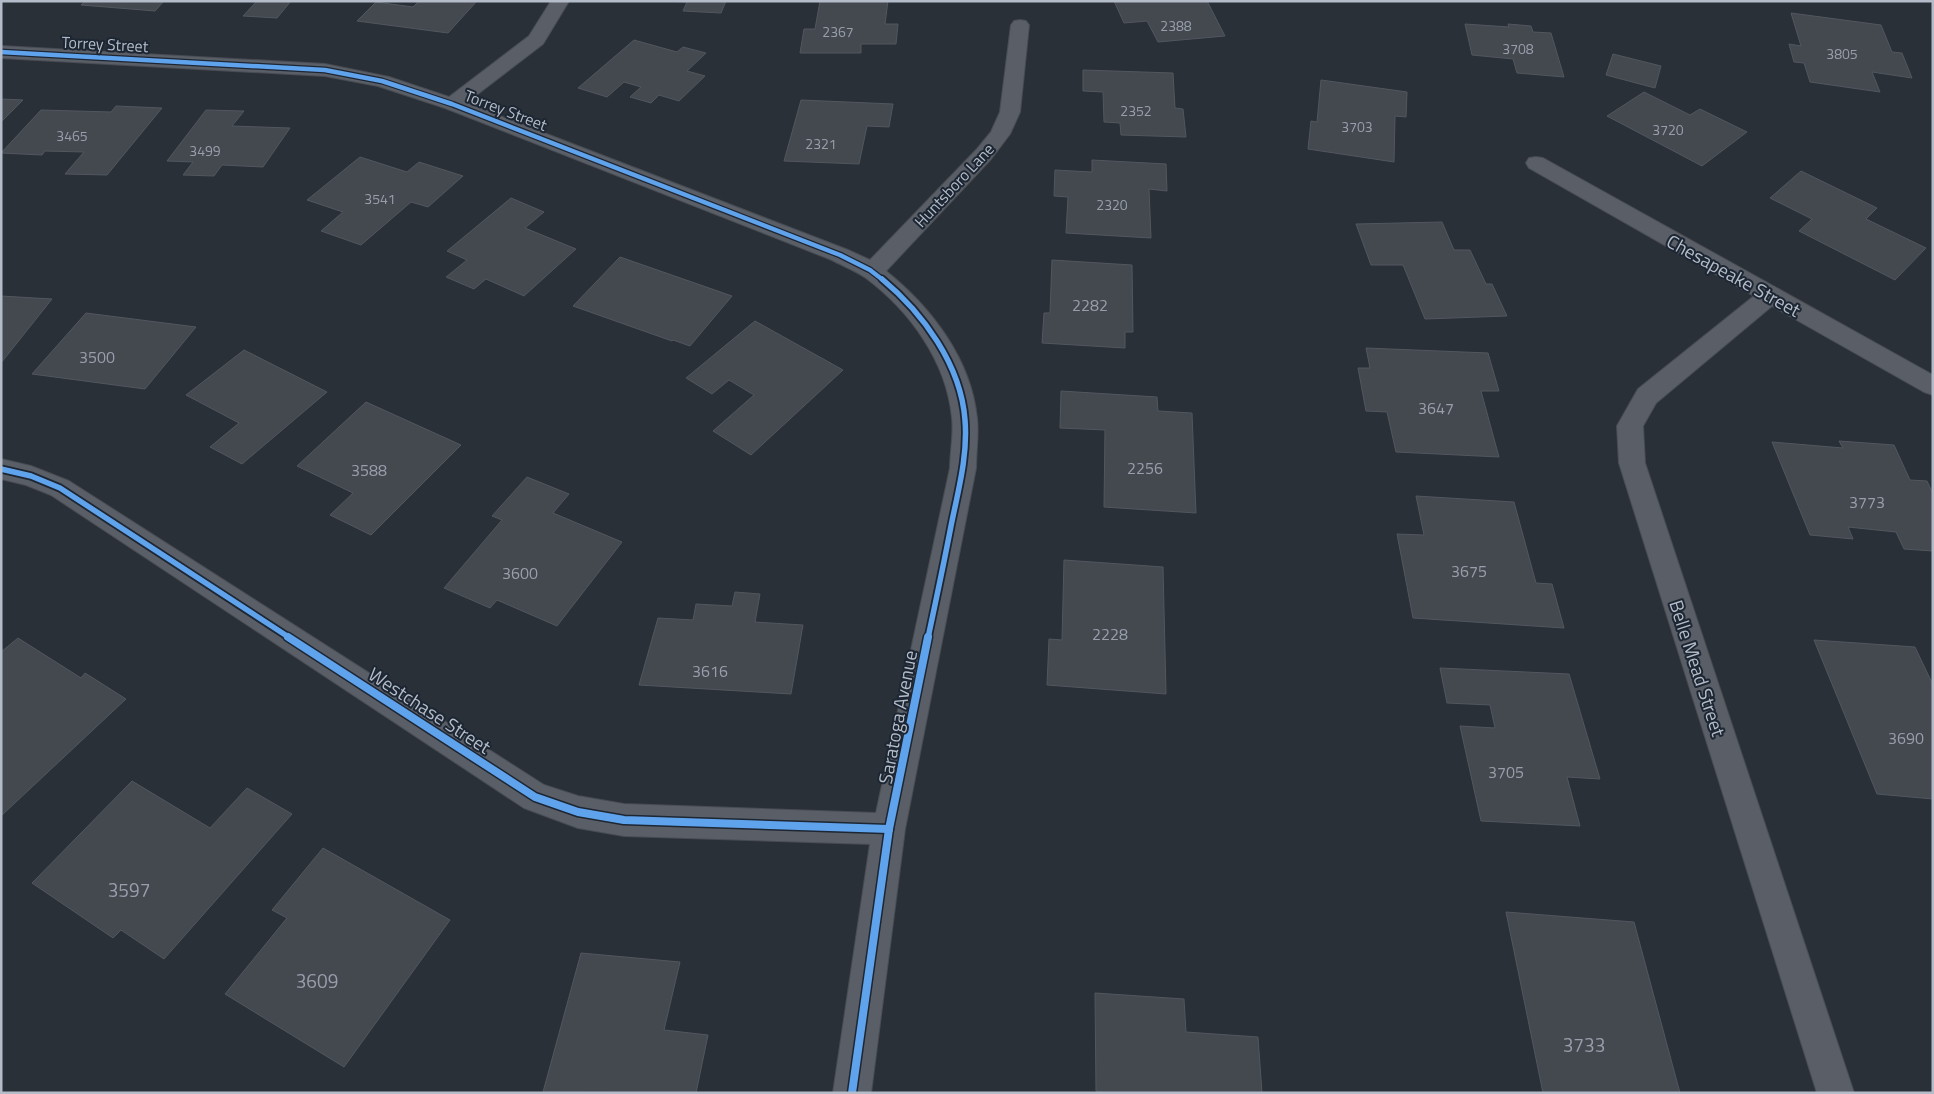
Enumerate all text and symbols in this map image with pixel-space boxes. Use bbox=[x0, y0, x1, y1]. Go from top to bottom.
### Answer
house number: 2388 bbox=[1160, 15, 1192, 36]
house number: 2367 bbox=[822, 21, 854, 42]
street label: Torrey Street bbox=[61, 30, 149, 58]
house number: 3708 bbox=[1502, 38, 1534, 59]
house number: 3805 bbox=[1826, 43, 1858, 64]
street label: Torrey Street bbox=[461, 83, 551, 137]
house number: 2352 bbox=[1120, 100, 1152, 121]
house number: 3703 bbox=[1341, 116, 1373, 137]
house number: 3720 bbox=[1652, 119, 1684, 140]
house number: 3465 bbox=[56, 125, 88, 146]
house number: 2321 bbox=[805, 133, 837, 154]
street label: Huntsboro Lane bbox=[909, 138, 999, 232]
house number: 3499 bbox=[189, 140, 221, 161]
house number: 3541 bbox=[364, 188, 396, 209]
house number: 2320 bbox=[1096, 194, 1128, 215]
street label: Chesapeake Street bbox=[1662, 226, 1807, 324]
house number: 2282 bbox=[1072, 293, 1108, 317]
house number: 3500 bbox=[79, 345, 115, 369]
house number: 3647 bbox=[1418, 396, 1454, 420]
house number: 2256 bbox=[1127, 456, 1163, 480]
house number: 3588 bbox=[351, 458, 387, 482]
house number: 3773 bbox=[1849, 490, 1885, 514]
house number: 3675 bbox=[1451, 559, 1487, 583]
house number: 3600 bbox=[502, 561, 538, 585]
street label: Belle Mead Street bbox=[1662, 596, 1734, 740]
house number: 2228 bbox=[1092, 622, 1128, 646]
street label: Saratoga Avenue bbox=[870, 648, 924, 786]
street label: Westchase Street bbox=[363, 659, 497, 761]
house number: 3616 bbox=[692, 659, 728, 683]
house number: 3690 bbox=[1888, 726, 1924, 750]
house number: 3705 bbox=[1488, 760, 1524, 784]
house number: 3597 bbox=[108, 875, 150, 904]
house number: 3609 bbox=[296, 966, 338, 995]
house number: 3733 bbox=[1563, 1030, 1605, 1059]

